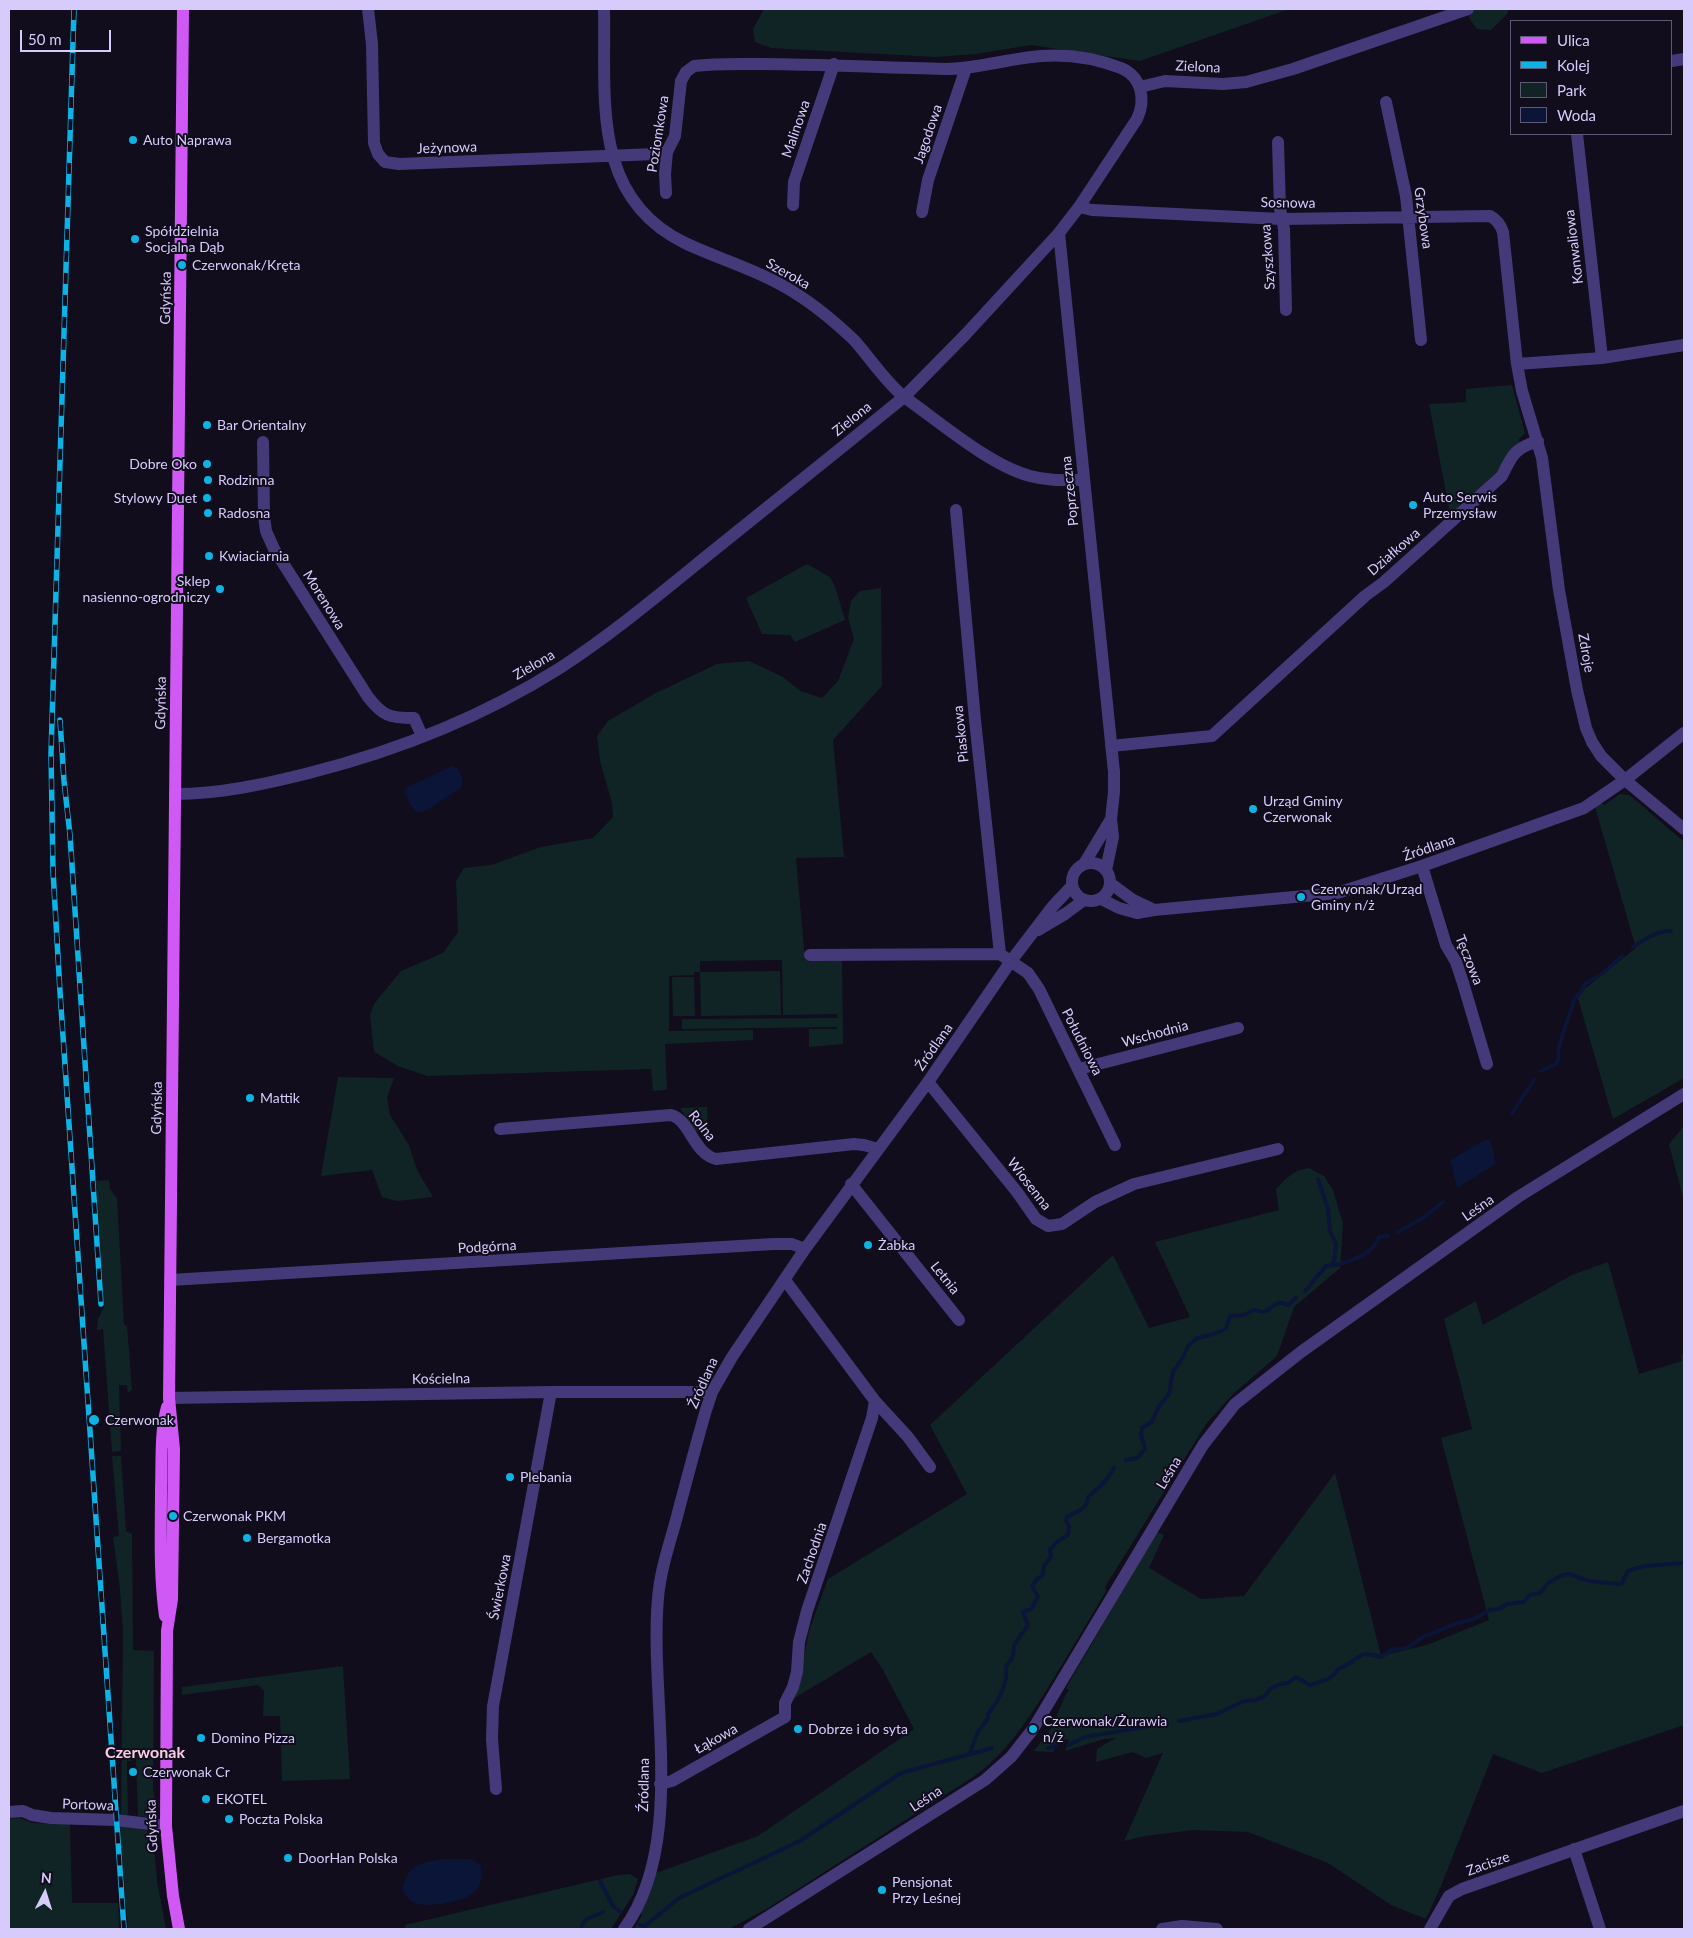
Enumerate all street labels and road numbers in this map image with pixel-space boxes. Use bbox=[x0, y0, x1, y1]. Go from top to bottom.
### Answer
street label: Zielona bbox=[1175, 57, 1221, 77]
street label: Poziomkowa bbox=[644, 94, 672, 174]
street label: Malinowa bbox=[778, 98, 814, 160]
street label: Jagodowa bbox=[910, 102, 946, 166]
street label: Jeżynowa bbox=[417, 139, 477, 157]
street label: Grzybowa bbox=[1410, 186, 1436, 250]
street label: Sosnowa bbox=[1260, 194, 1316, 212]
street label: Konwaliowa bbox=[1561, 209, 1587, 285]
street label: Szyszkowa bbox=[1257, 224, 1279, 290]
street label: Szeroka bbox=[763, 255, 813, 293]
street label: Gdyńska bbox=[157, 271, 175, 325]
street label: Zielona bbox=[829, 398, 875, 440]
street label: Poprzeczna bbox=[1058, 455, 1082, 527]
street label: Działkowa bbox=[1364, 525, 1424, 579]
street label: Morenowa bbox=[299, 567, 349, 633]
street label: Zdroje bbox=[1574, 632, 1598, 674]
street label: Zielona bbox=[510, 646, 558, 684]
street label: Gdyńska bbox=[152, 676, 170, 730]
street label: Piaskowa bbox=[950, 705, 972, 763]
street label: Źródlana bbox=[1401, 831, 1457, 865]
street label: Tęczowa bbox=[1451, 932, 1487, 988]
street label: Południowa bbox=[1058, 1006, 1106, 1078]
street label: Wschodnia bbox=[1120, 1017, 1190, 1051]
street label: Źródlana bbox=[912, 1020, 956, 1074]
street label: Gdyńska bbox=[148, 1081, 166, 1135]
street label: Rolna bbox=[685, 1107, 719, 1145]
street label: Wiosenna bbox=[1003, 1154, 1055, 1214]
street label: Leśna bbox=[1459, 1191, 1497, 1225]
street label: Podgórna bbox=[457, 1237, 517, 1257]
street label: Letnia bbox=[927, 1258, 963, 1298]
street label: Źródlana bbox=[684, 1355, 722, 1411]
street label: Kościelna bbox=[412, 1370, 470, 1388]
street label: Leśna bbox=[1153, 1454, 1185, 1492]
street label: Zachodnia bbox=[794, 1520, 830, 1586]
street label: Świerkowa bbox=[485, 1553, 515, 1621]
street label: Łąkowa bbox=[691, 1720, 741, 1758]
street label: Źródlana bbox=[635, 1758, 653, 1812]
street label: Leśna bbox=[907, 1782, 945, 1816]
street label: Portowa bbox=[62, 1796, 114, 1814]
street label: Gdyńska bbox=[143, 1799, 161, 1853]
street label: Zacisze bbox=[1464, 1848, 1512, 1880]

